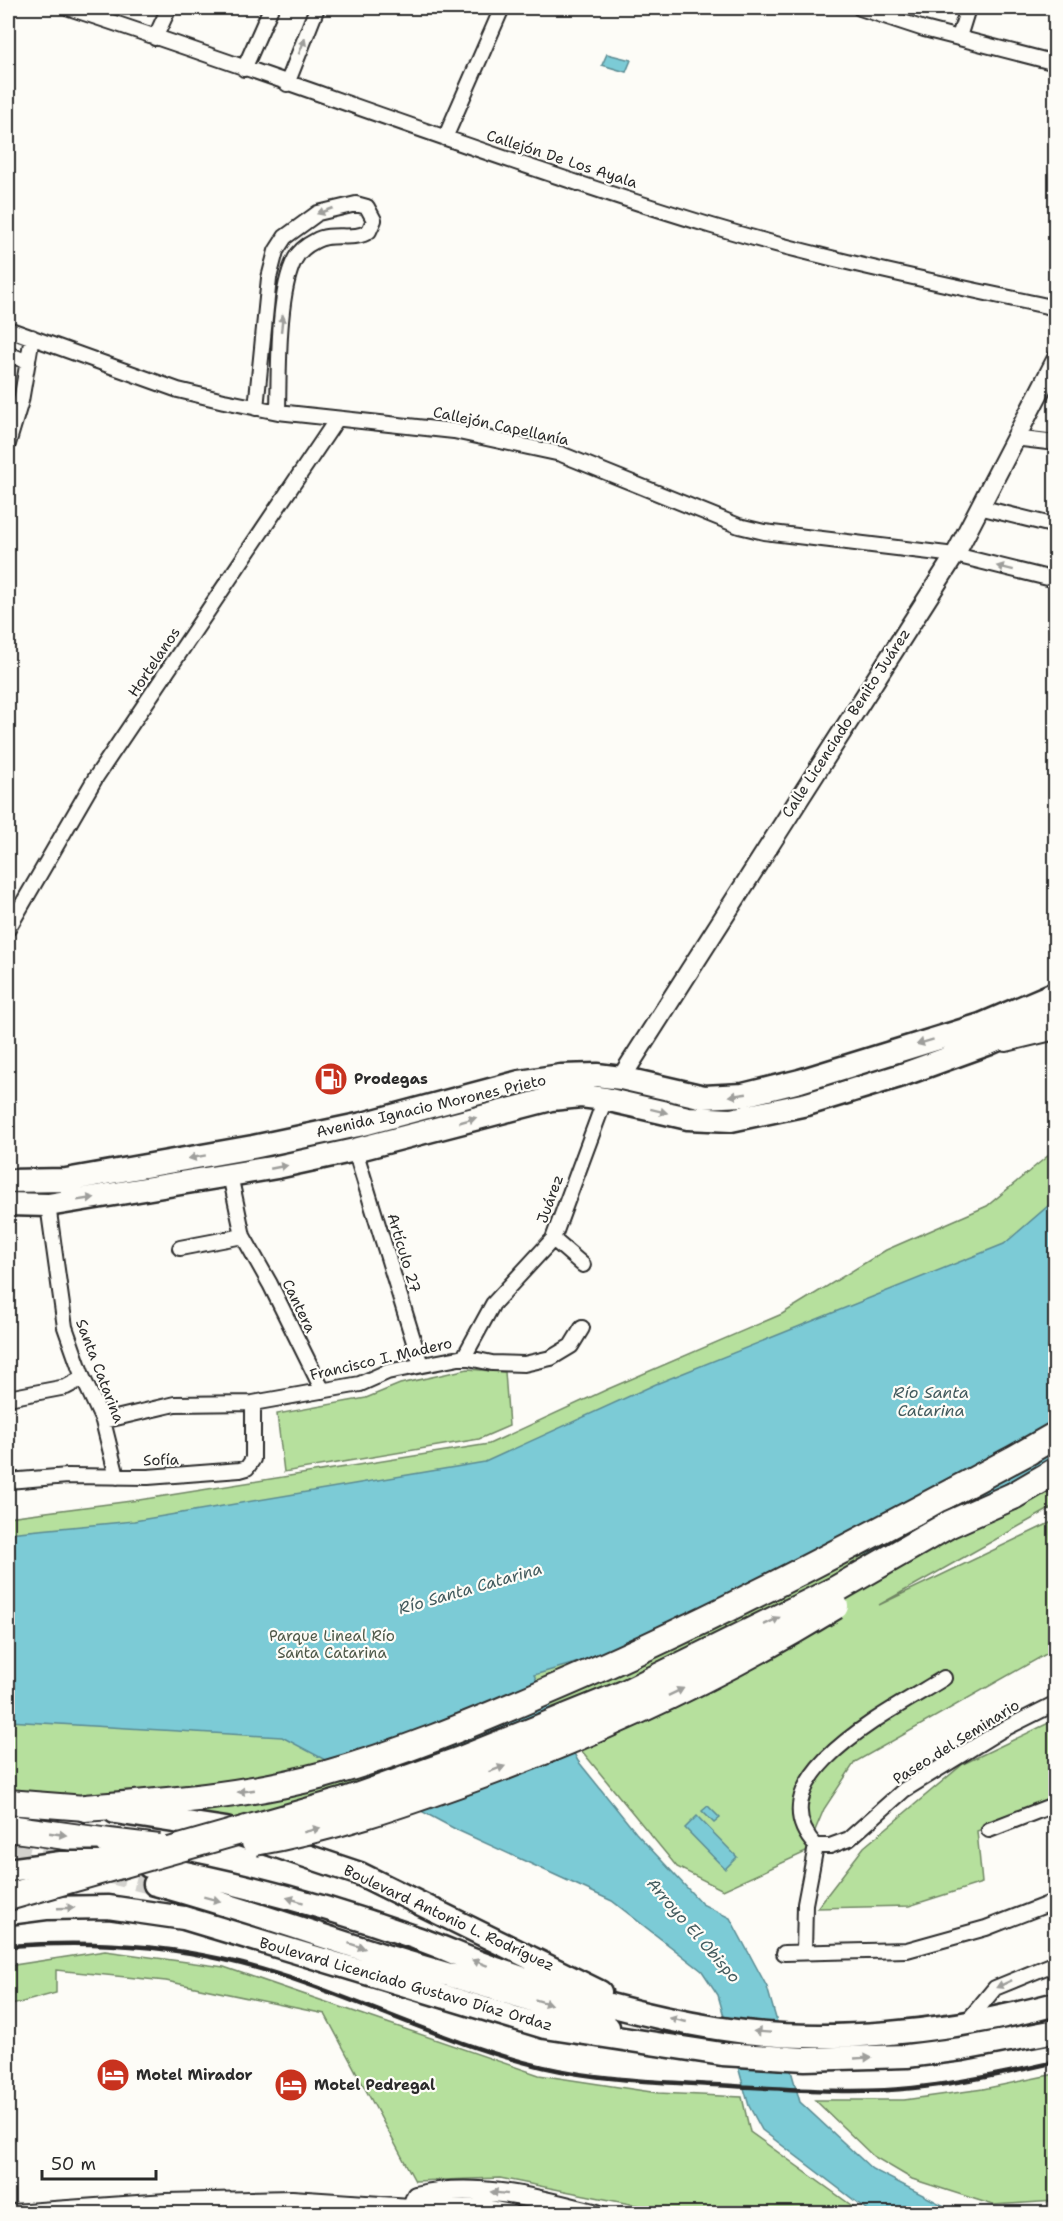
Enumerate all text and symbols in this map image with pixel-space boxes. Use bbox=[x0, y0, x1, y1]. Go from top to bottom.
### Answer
one-way arrow bbox=[298, 37, 307, 55]
street label: Callejón De Los Ayala bbox=[484, 125, 641, 193]
one-way arrow bbox=[316, 207, 334, 216]
one-way arrow bbox=[277, 313, 287, 332]
street label: Callejón Capellanía bbox=[431, 402, 571, 450]
one-way arrow bbox=[996, 562, 1014, 572]
street label: Hortelanos bbox=[123, 623, 185, 701]
street label: Calle Licenciado Benito Juárez bbox=[777, 625, 915, 821]
one-way arrow bbox=[916, 1038, 934, 1047]
fuel station icon: Prodegas bbox=[313, 1061, 349, 1097]
place label: Prodegas bbox=[354, 1069, 428, 1089]
street label: Avenida Ignacio Morones Prieto bbox=[314, 1070, 548, 1142]
one-way arrow bbox=[728, 1091, 747, 1100]
one-way arrow bbox=[649, 1106, 668, 1116]
one-way arrow bbox=[459, 1115, 477, 1124]
one-way arrow bbox=[188, 1153, 207, 1162]
one-way arrow bbox=[269, 1162, 288, 1171]
street label: Juárez bbox=[532, 1172, 568, 1226]
one-way arrow bbox=[77, 1194, 96, 1203]
street label: Artículo 27 bbox=[382, 1211, 426, 1295]
street label: Cantera bbox=[277, 1276, 321, 1337]
street label: Santa Catarina bbox=[71, 1316, 129, 1426]
street label: Francisco I. Madero bbox=[308, 1333, 454, 1385]
water label: Río Santa Catarina bbox=[893, 1382, 969, 1421]
street label: Sofía bbox=[143, 1449, 180, 1471]
water label: Río Santa Catarina bbox=[396, 1558, 544, 1619]
one-way arrow bbox=[763, 1616, 780, 1625]
park label: Parque Lineal Río Santa Catarina bbox=[269, 1626, 395, 1663]
one-way arrow bbox=[668, 1687, 685, 1696]
street label: Paseo del Seminario bbox=[889, 1695, 1023, 1789]
one-way arrow bbox=[488, 1764, 506, 1773]
one-way arrow bbox=[237, 1786, 256, 1795]
one-way arrow bbox=[303, 1825, 321, 1834]
one-way arrow bbox=[49, 1830, 68, 1839]
street label: Boulevard Antonio L. Rodríguez bbox=[340, 1860, 558, 1976]
water label: Arroyo El Obispo bbox=[642, 1874, 745, 1987]
one-way arrow bbox=[203, 1895, 221, 1904]
one-way arrow bbox=[286, 1895, 304, 1904]
one-way arrow bbox=[56, 1903, 75, 1912]
street label: Boulevard Licenciado Gustavo Díaz Ordaz bbox=[257, 1932, 555, 2036]
one-way arrow bbox=[348, 1942, 366, 1952]
one-way arrow bbox=[471, 1958, 489, 1967]
one-way arrow bbox=[996, 1979, 1013, 1988]
one-way arrow bbox=[534, 1998, 552, 2007]
one-way arrow bbox=[669, 2015, 687, 2025]
one-way arrow bbox=[753, 2027, 772, 2037]
one-way arrow bbox=[854, 2054, 873, 2063]
hotel icon: Motel Mirador bbox=[95, 2057, 131, 2093]
place label: Motel Mirador bbox=[136, 2065, 253, 2085]
hotel icon: Motel Pedregal bbox=[273, 2067, 309, 2103]
place label: Motel Pedregal bbox=[314, 2075, 435, 2095]
scale bar bbox=[42, 2143, 156, 2181]
text: 50 m bbox=[51, 2152, 96, 2176]
one-way arrow bbox=[489, 2189, 508, 2198]

